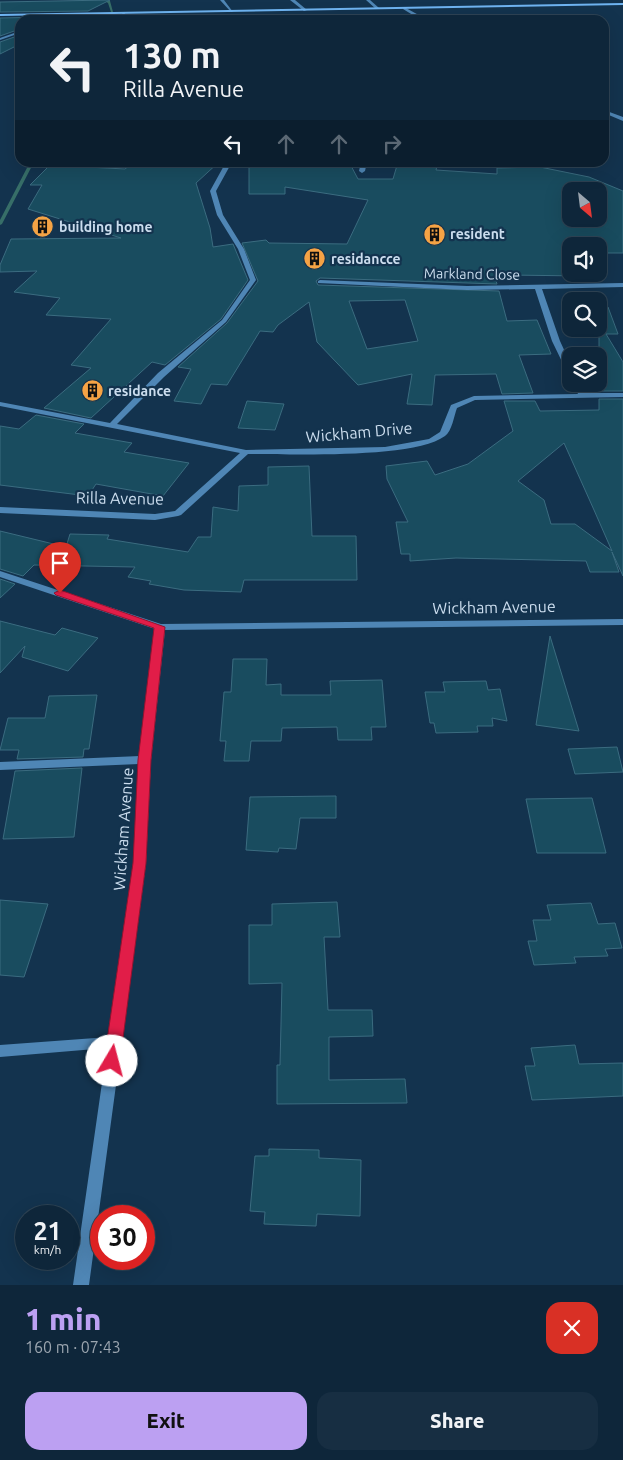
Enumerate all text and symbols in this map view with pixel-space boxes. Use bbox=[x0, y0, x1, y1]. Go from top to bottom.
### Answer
icon: left bbox=[40, 35, 105, 100]
text: 130 m bbox=[123, 35, 221, 75]
text: Rilla Avenue bbox=[123, 76, 244, 101]
icon: left bbox=[219, 130, 247, 158]
icon: ahead bbox=[272, 130, 300, 158]
icon: ahead bbox=[325, 130, 353, 158]
icon: right bbox=[378, 130, 406, 158]
north arrow bbox=[562, 182, 608, 228]
map controls bbox=[562, 182, 607, 392]
building icon: building home bbox=[31, 215, 55, 239]
place label: building home bbox=[59, 219, 153, 235]
building icon: resident bbox=[422, 222, 446, 246]
place label: resident bbox=[450, 226, 505, 242]
button: sound bbox=[562, 237, 607, 282]
building icon: residancce bbox=[303, 247, 327, 271]
place label: residancce bbox=[331, 251, 401, 267]
street label: Markland Close bbox=[424, 265, 520, 283]
button: search bbox=[562, 292, 607, 337]
button: layers bbox=[562, 347, 607, 392]
building icon: residance bbox=[80, 379, 104, 403]
place label: residance bbox=[108, 383, 171, 399]
street label: Wickham Drive bbox=[305, 418, 413, 446]
street label: Rilla Avenue bbox=[76, 488, 164, 508]
pin bbox=[39, 542, 81, 593]
icon: arrive bbox=[46, 549, 74, 577]
street label: Wickham Avenue bbox=[432, 597, 556, 617]
street label: Wickham Avenue bbox=[110, 767, 136, 891]
position arrow bbox=[85, 1034, 137, 1086]
speed limit sign: 30 bbox=[90, 1205, 155, 1270]
text: 21 bbox=[33, 1217, 62, 1245]
text: km/h bbox=[34, 1243, 61, 1256]
text: 1 min bbox=[25, 1302, 101, 1336]
button: close bbox=[546, 1302, 598, 1354]
text: 160 m · 07:43 bbox=[25, 1338, 121, 1356]
button: Exit bbox=[25, 1392, 307, 1450]
button: Share bbox=[317, 1392, 598, 1450]

